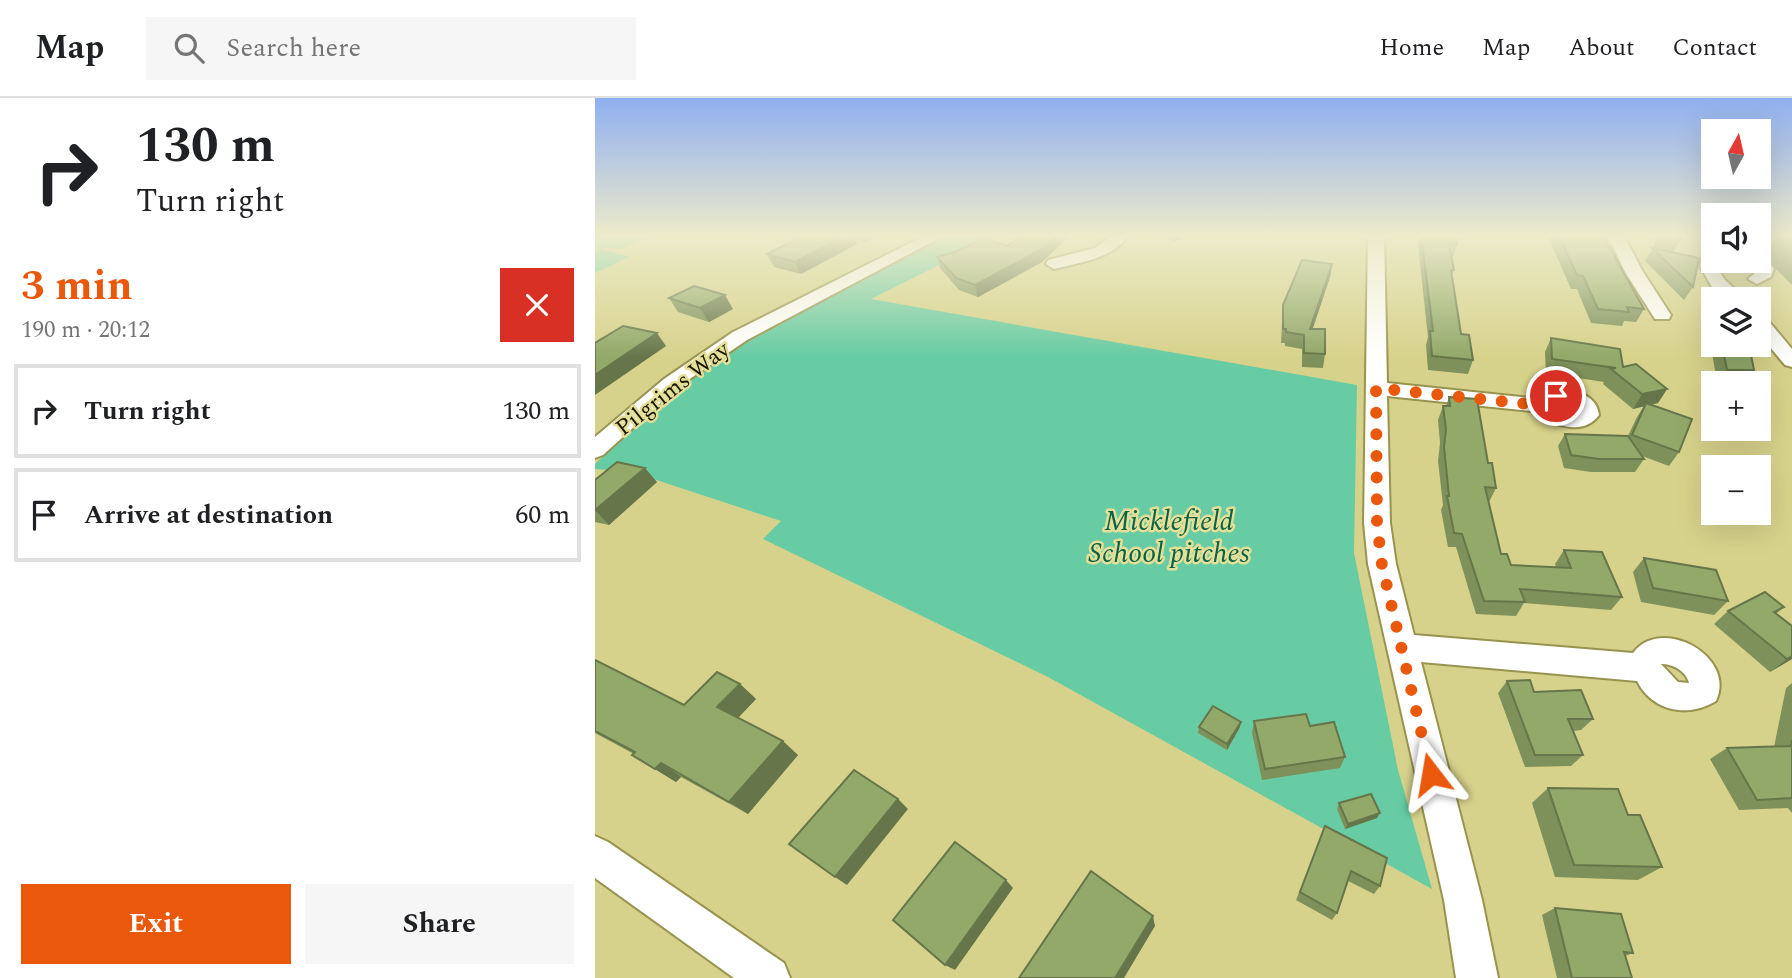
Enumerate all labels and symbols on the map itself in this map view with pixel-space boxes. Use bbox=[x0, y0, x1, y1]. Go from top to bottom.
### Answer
north arrow bbox=[1701, 119, 1771, 189]
street label: Pilgrims Way bbox=[608, 333, 738, 445]
pin bbox=[1526, 366, 1586, 426]
park label: Micklefield School pitches bbox=[1088, 500, 1250, 575]
position arrow bbox=[1394, 737, 1468, 811]

